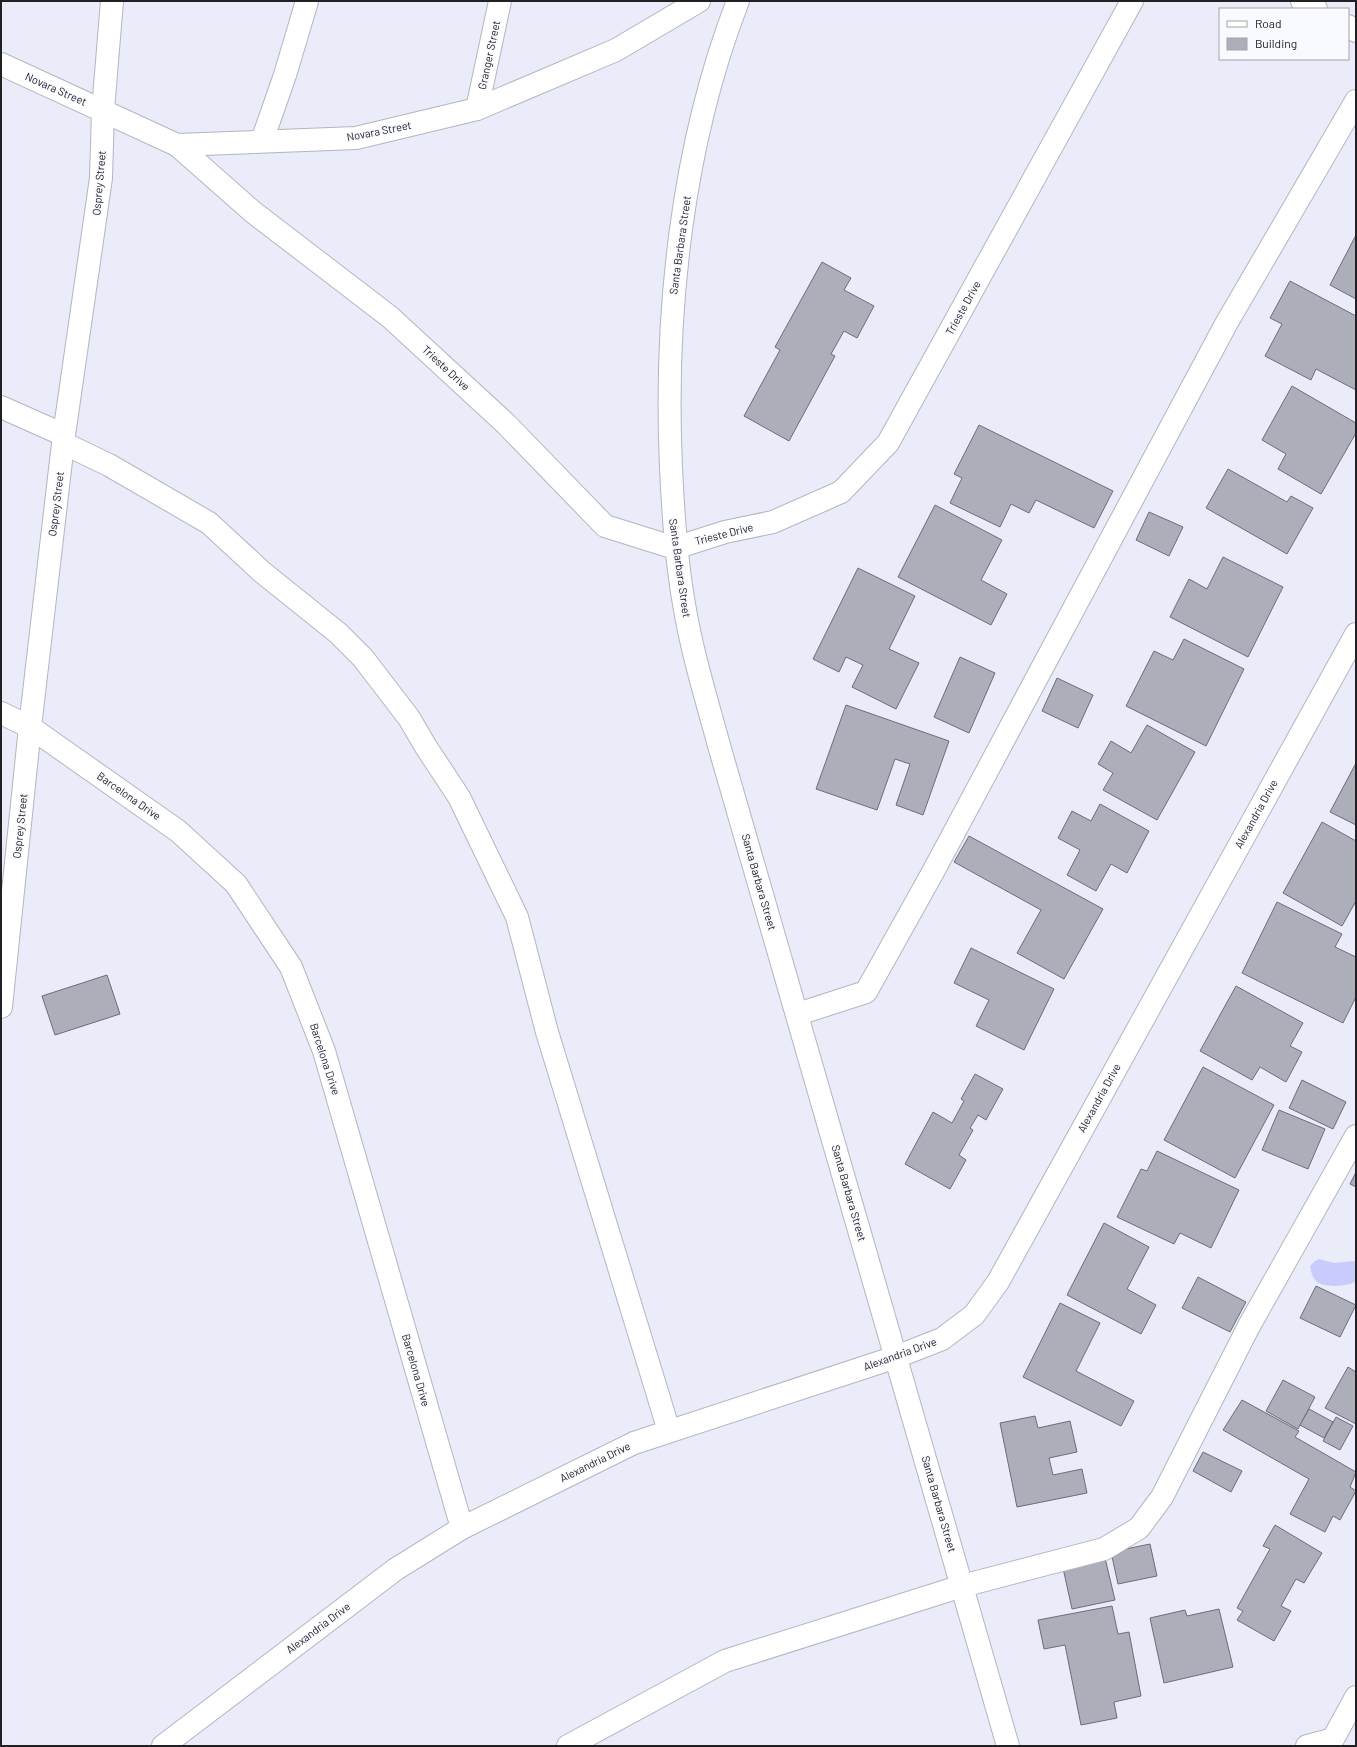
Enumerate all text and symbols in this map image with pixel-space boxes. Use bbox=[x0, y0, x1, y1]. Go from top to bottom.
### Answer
legend bbox=[1219, 8, 1349, 60]
text: Road bbox=[1255, 16, 1282, 30]
street label: Granger Street bbox=[475, 19, 502, 91]
text: Building bbox=[1255, 36, 1297, 50]
street label: Novara Street bbox=[24, 69, 89, 108]
street label: Novara Street bbox=[345, 118, 412, 143]
street label: Osprey Street bbox=[89, 150, 108, 216]
street label: Santa Barbara Street bbox=[666, 195, 693, 295]
street label: Trieste Drive bbox=[942, 278, 983, 337]
street label: Trieste Drive bbox=[420, 342, 473, 393]
street label: Osprey Street bbox=[45, 471, 66, 537]
street label: Santa Barbara Street bbox=[667, 518, 694, 618]
street label: Trieste Drive bbox=[693, 520, 755, 547]
street label: Barcelona Drive bbox=[95, 769, 164, 822]
street label: Alexandria Drive bbox=[1231, 777, 1280, 850]
street label: Osprey Street bbox=[10, 793, 29, 859]
street label: Santa Barbara Street bbox=[739, 832, 779, 932]
street label: Barcelona Drive bbox=[308, 1021, 343, 1097]
street label: Alexandria Drive bbox=[1074, 1061, 1123, 1134]
street label: Santa Barbara Street bbox=[829, 1143, 869, 1243]
street label: Barcelona Drive bbox=[400, 1332, 433, 1408]
street label: Alexandria Drive bbox=[862, 1334, 938, 1373]
street label: Alexandria Drive bbox=[557, 1439, 632, 1484]
street label: Santa Barbara Street bbox=[919, 1454, 959, 1554]
street label: Alexandria Drive bbox=[283, 1599, 352, 1656]

